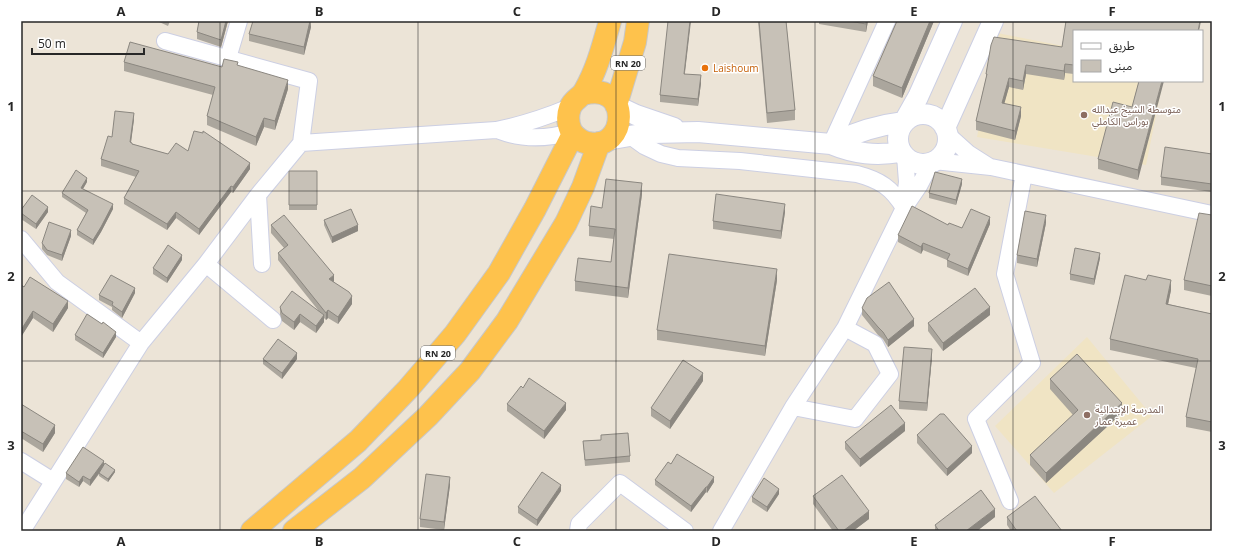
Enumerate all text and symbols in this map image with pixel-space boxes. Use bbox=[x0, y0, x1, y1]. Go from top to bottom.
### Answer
text: A bbox=[117, 2, 126, 20]
text: B bbox=[315, 2, 324, 20]
text: C bbox=[513, 2, 521, 20]
text: D bbox=[711, 2, 721, 20]
text: E bbox=[910, 2, 918, 20]
text: F bbox=[1108, 2, 1116, 20]
scale bar bbox=[32, 30, 144, 56]
legend bbox=[1073, 30, 1203, 82]
text: 50 m bbox=[38, 35, 66, 52]
text: طريق bbox=[1109, 37, 1135, 54]
road number: RN 20 bbox=[611, 56, 645, 70]
text: مبنى bbox=[1109, 57, 1132, 74]
place label: Laishoum bbox=[713, 61, 759, 75]
marker: Laishoum bbox=[700, 63, 710, 73]
text: 1 bbox=[7, 97, 15, 115]
text: 1 bbox=[1218, 97, 1226, 115]
place label: متوسطة الشيخ عبدالله بوراس الكاملي bbox=[1092, 102, 1181, 129]
marker: متوسطة الشيخ عبدالله بوراس الكاملي bbox=[1079, 110, 1089, 120]
text: 2 bbox=[7, 267, 15, 285]
text: 2 bbox=[1218, 267, 1226, 285]
road number: RN 20 bbox=[421, 346, 455, 360]
place label: المدرسة الإبتدائية عميرة عمار bbox=[1094, 402, 1163, 428]
marker: المدرسة الإبتدائية عميرة عمار bbox=[1082, 410, 1092, 420]
text: 3 bbox=[7, 436, 15, 454]
text: 3 bbox=[1218, 436, 1226, 454]
text: A bbox=[117, 532, 126, 550]
text: B bbox=[315, 532, 324, 550]
text: C bbox=[513, 532, 521, 550]
text: D bbox=[711, 532, 721, 550]
text: E bbox=[910, 532, 918, 550]
text: F bbox=[1108, 532, 1116, 550]

